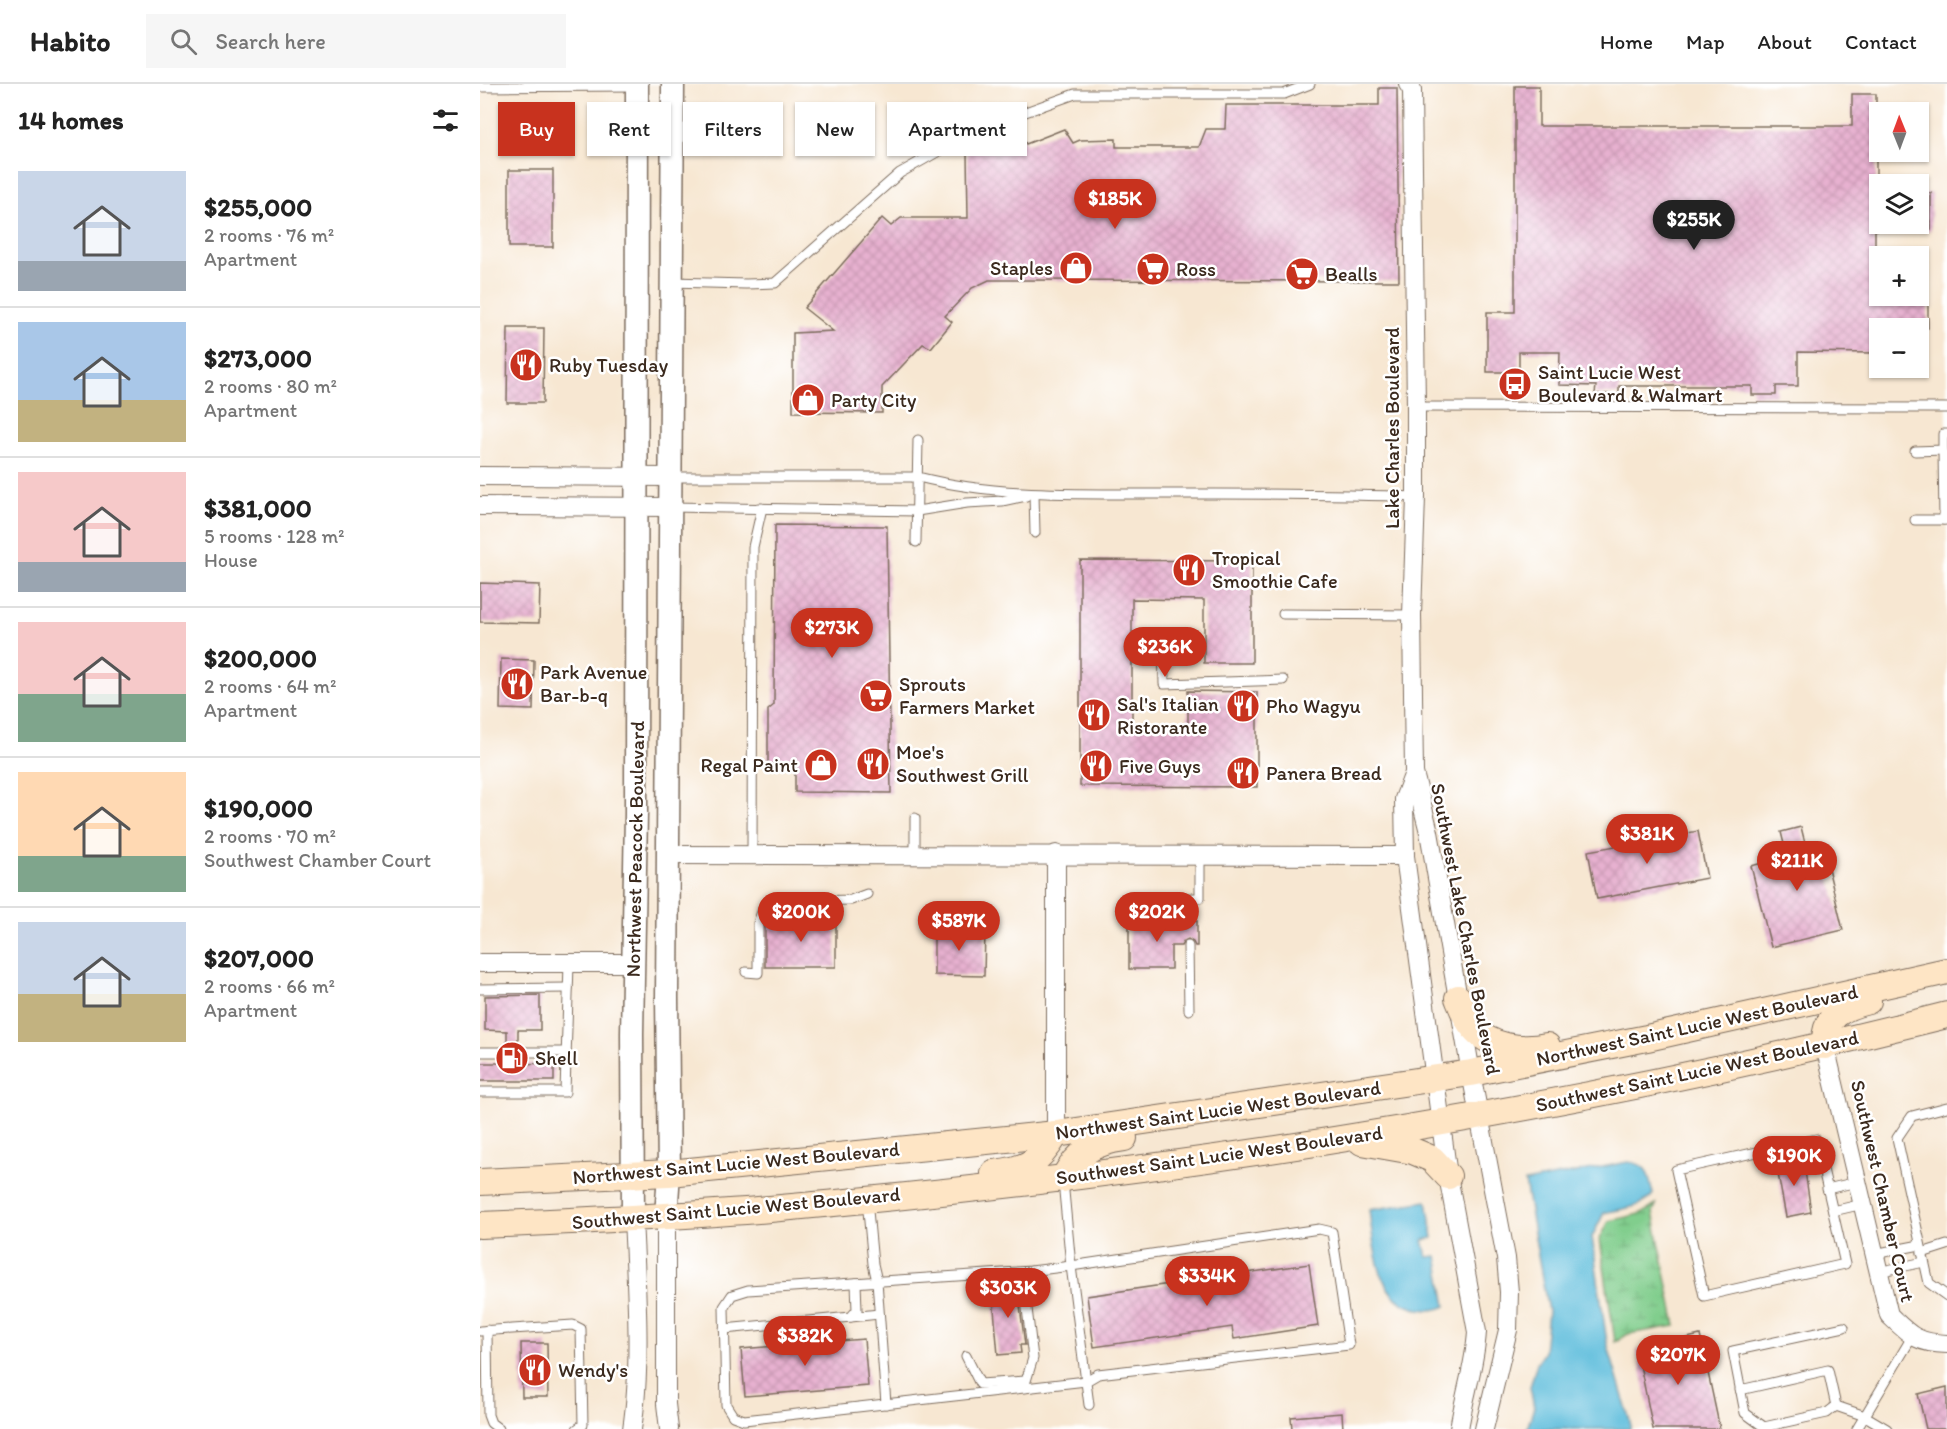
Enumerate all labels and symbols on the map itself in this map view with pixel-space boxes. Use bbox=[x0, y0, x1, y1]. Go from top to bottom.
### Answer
north arrow bbox=[1869, 102, 1929, 162]
pin: $185K bbox=[1073, 179, 1157, 230]
pin: $255K bbox=[1652, 200, 1736, 251]
shop icon: Staples bbox=[1058, 250, 1094, 286]
supermarket icon: Ross bbox=[1135, 251, 1171, 287]
place label: Staples bbox=[990, 256, 1053, 280]
supermarket icon: Bealls bbox=[1284, 256, 1320, 292]
place label: Ross bbox=[1176, 257, 1216, 281]
place label: Bealls bbox=[1325, 262, 1378, 286]
street label: Lake Charles Boulevard bbox=[1380, 327, 1404, 529]
restaurant icon: Ruby Tuesday bbox=[508, 347, 544, 383]
place label: Ruby Tuesday bbox=[549, 353, 669, 377]
place label: Saint Lucie West Boulevard & Walmart bbox=[1538, 360, 1723, 407]
bus stop icon: Saint Lucie West Boulevard & Walmart bbox=[1497, 366, 1533, 402]
shop icon: Party City bbox=[790, 382, 826, 418]
place label: Party City bbox=[831, 388, 917, 412]
place label: Tropical Smoothie Cafe bbox=[1212, 546, 1338, 593]
restaurant icon: Tropical Smoothie Cafe bbox=[1171, 552, 1207, 588]
pin: $273K bbox=[790, 608, 874, 659]
pin: $236K bbox=[1123, 627, 1207, 678]
place label: Park Avenue Bar-b-q bbox=[540, 660, 647, 707]
restaurant icon: Park Avenue Bar-b-q bbox=[499, 666, 535, 702]
place label: Sprouts Farmers Market bbox=[899, 672, 1035, 719]
supermarket icon: Sprouts Farmers Market bbox=[858, 678, 894, 714]
restaurant icon: Pho Wagyu bbox=[1225, 688, 1261, 724]
place label: Sal's Italian Ristorante bbox=[1117, 692, 1219, 739]
place label: Pho Wagyu bbox=[1266, 694, 1361, 718]
restaurant icon: Sal's Italian Ristorante bbox=[1076, 697, 1112, 733]
street label: Northwest Peacock Boulevard bbox=[621, 720, 649, 978]
place label: Moe's Southwest Grill bbox=[896, 740, 1029, 787]
restaurant icon: Moe's Southwest Grill bbox=[855, 746, 891, 782]
shop icon: Regal Paint bbox=[803, 747, 839, 783]
restaurant icon: Five Guys bbox=[1078, 748, 1114, 784]
place label: Regal Paint bbox=[700, 753, 798, 777]
place label: Five Guys bbox=[1119, 754, 1201, 778]
restaurant icon: Panera Bread bbox=[1225, 755, 1261, 791]
place label: Panera Bread bbox=[1266, 761, 1382, 785]
street label: Southwest Lake Charles Boulevard bbox=[1426, 781, 1506, 1077]
pin: $381K bbox=[1605, 814, 1689, 865]
pin: $211K bbox=[1755, 841, 1839, 892]
pin: $200K bbox=[759, 892, 843, 943]
pin: $202K bbox=[1115, 892, 1199, 943]
pin: $587K bbox=[917, 901, 1001, 952]
street label: Northwest Saint Lucie West Boulevard bbox=[1534, 979, 1860, 1071]
street label: Southwest Saint Lucie West Boulevard bbox=[1533, 1025, 1861, 1117]
fuel station icon: Shell bbox=[494, 1040, 530, 1076]
place label: Shell bbox=[535, 1046, 578, 1070]
street label: Northwest Saint Lucie West Boulevard bbox=[1054, 1075, 1382, 1145]
street label: Southwest Chamber Court bbox=[1846, 1078, 1920, 1305]
street label: Southwest Saint Lucie West Boulevard bbox=[1054, 1120, 1384, 1190]
pin: $190K bbox=[1752, 1136, 1836, 1187]
street label: Northwest Saint Lucie West Boulevard bbox=[571, 1137, 901, 1189]
street label: Southwest Saint Lucie West Boulevard bbox=[571, 1182, 901, 1234]
pin: $334K bbox=[1165, 1256, 1249, 1307]
pin: $303K bbox=[966, 1268, 1050, 1319]
pin: $382K bbox=[763, 1316, 847, 1367]
pin: $207K bbox=[1636, 1335, 1720, 1386]
restaurant icon: Wendy's bbox=[517, 1352, 553, 1388]
place label: Wendy's bbox=[558, 1358, 628, 1382]

